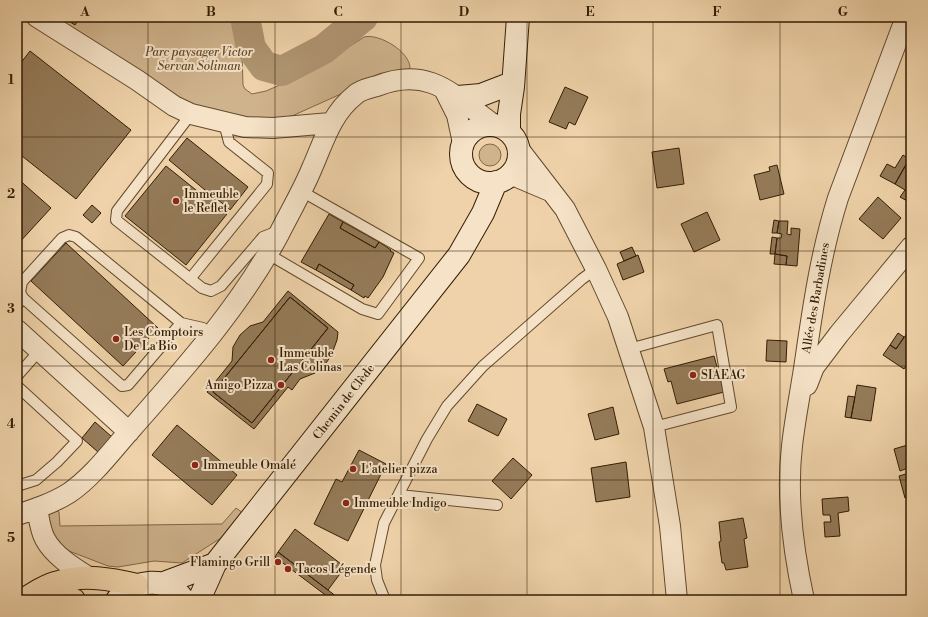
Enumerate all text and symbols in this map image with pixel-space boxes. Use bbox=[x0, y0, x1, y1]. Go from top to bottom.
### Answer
text: A bbox=[79, 4, 90, 20]
text: B bbox=[206, 4, 216, 20]
text: C bbox=[333, 4, 343, 20]
text: D bbox=[459, 4, 469, 20]
text: E bbox=[585, 4, 595, 20]
text: F bbox=[712, 4, 722, 20]
text: G bbox=[838, 4, 849, 20]
park label: Parc paysager Victor Servan Soliman bbox=[144, 45, 254, 74]
text: 1 bbox=[8, 72, 15, 88]
text: 2 bbox=[7, 186, 15, 202]
place label: Immeuble le Reflet bbox=[184, 187, 239, 216]
marker: Immeuble le Reflet bbox=[171, 196, 181, 206]
street label: Allée des Barbadines bbox=[799, 241, 833, 356]
text: 3 bbox=[7, 301, 15, 317]
place label: Les Comptoirs De La Bio bbox=[124, 325, 203, 354]
marker: Les Comptoirs De La Bio bbox=[111, 334, 121, 344]
place label: Immeuble Las Colinas bbox=[279, 346, 342, 375]
marker: Immeuble Las Colinas bbox=[266, 355, 276, 365]
street label: Chemin de Clède bbox=[310, 361, 378, 443]
place label: SIAEAG bbox=[701, 368, 746, 383]
marker: SIAEAG bbox=[688, 370, 698, 380]
place label: Amigo Pizza bbox=[204, 378, 274, 393]
marker: Amigo Pizza bbox=[276, 380, 286, 390]
text: 4 bbox=[7, 416, 16, 432]
place label: Immeuble Omalé bbox=[203, 458, 296, 473]
marker: Immeuble Omalé bbox=[190, 460, 200, 470]
place label: L'atelier pizza bbox=[361, 462, 439, 477]
marker: L'atelier pizza bbox=[348, 464, 358, 474]
place label: Immeuble Indigo bbox=[354, 496, 447, 511]
marker: Immeuble Indigo bbox=[341, 498, 351, 508]
text: 5 bbox=[7, 530, 15, 546]
place label: Flamingo Grill bbox=[190, 555, 270, 570]
marker: Flamingo Grill bbox=[273, 557, 283, 567]
place label: Tacos Légende bbox=[296, 562, 377, 577]
marker: Tacos Légende bbox=[283, 564, 293, 574]

